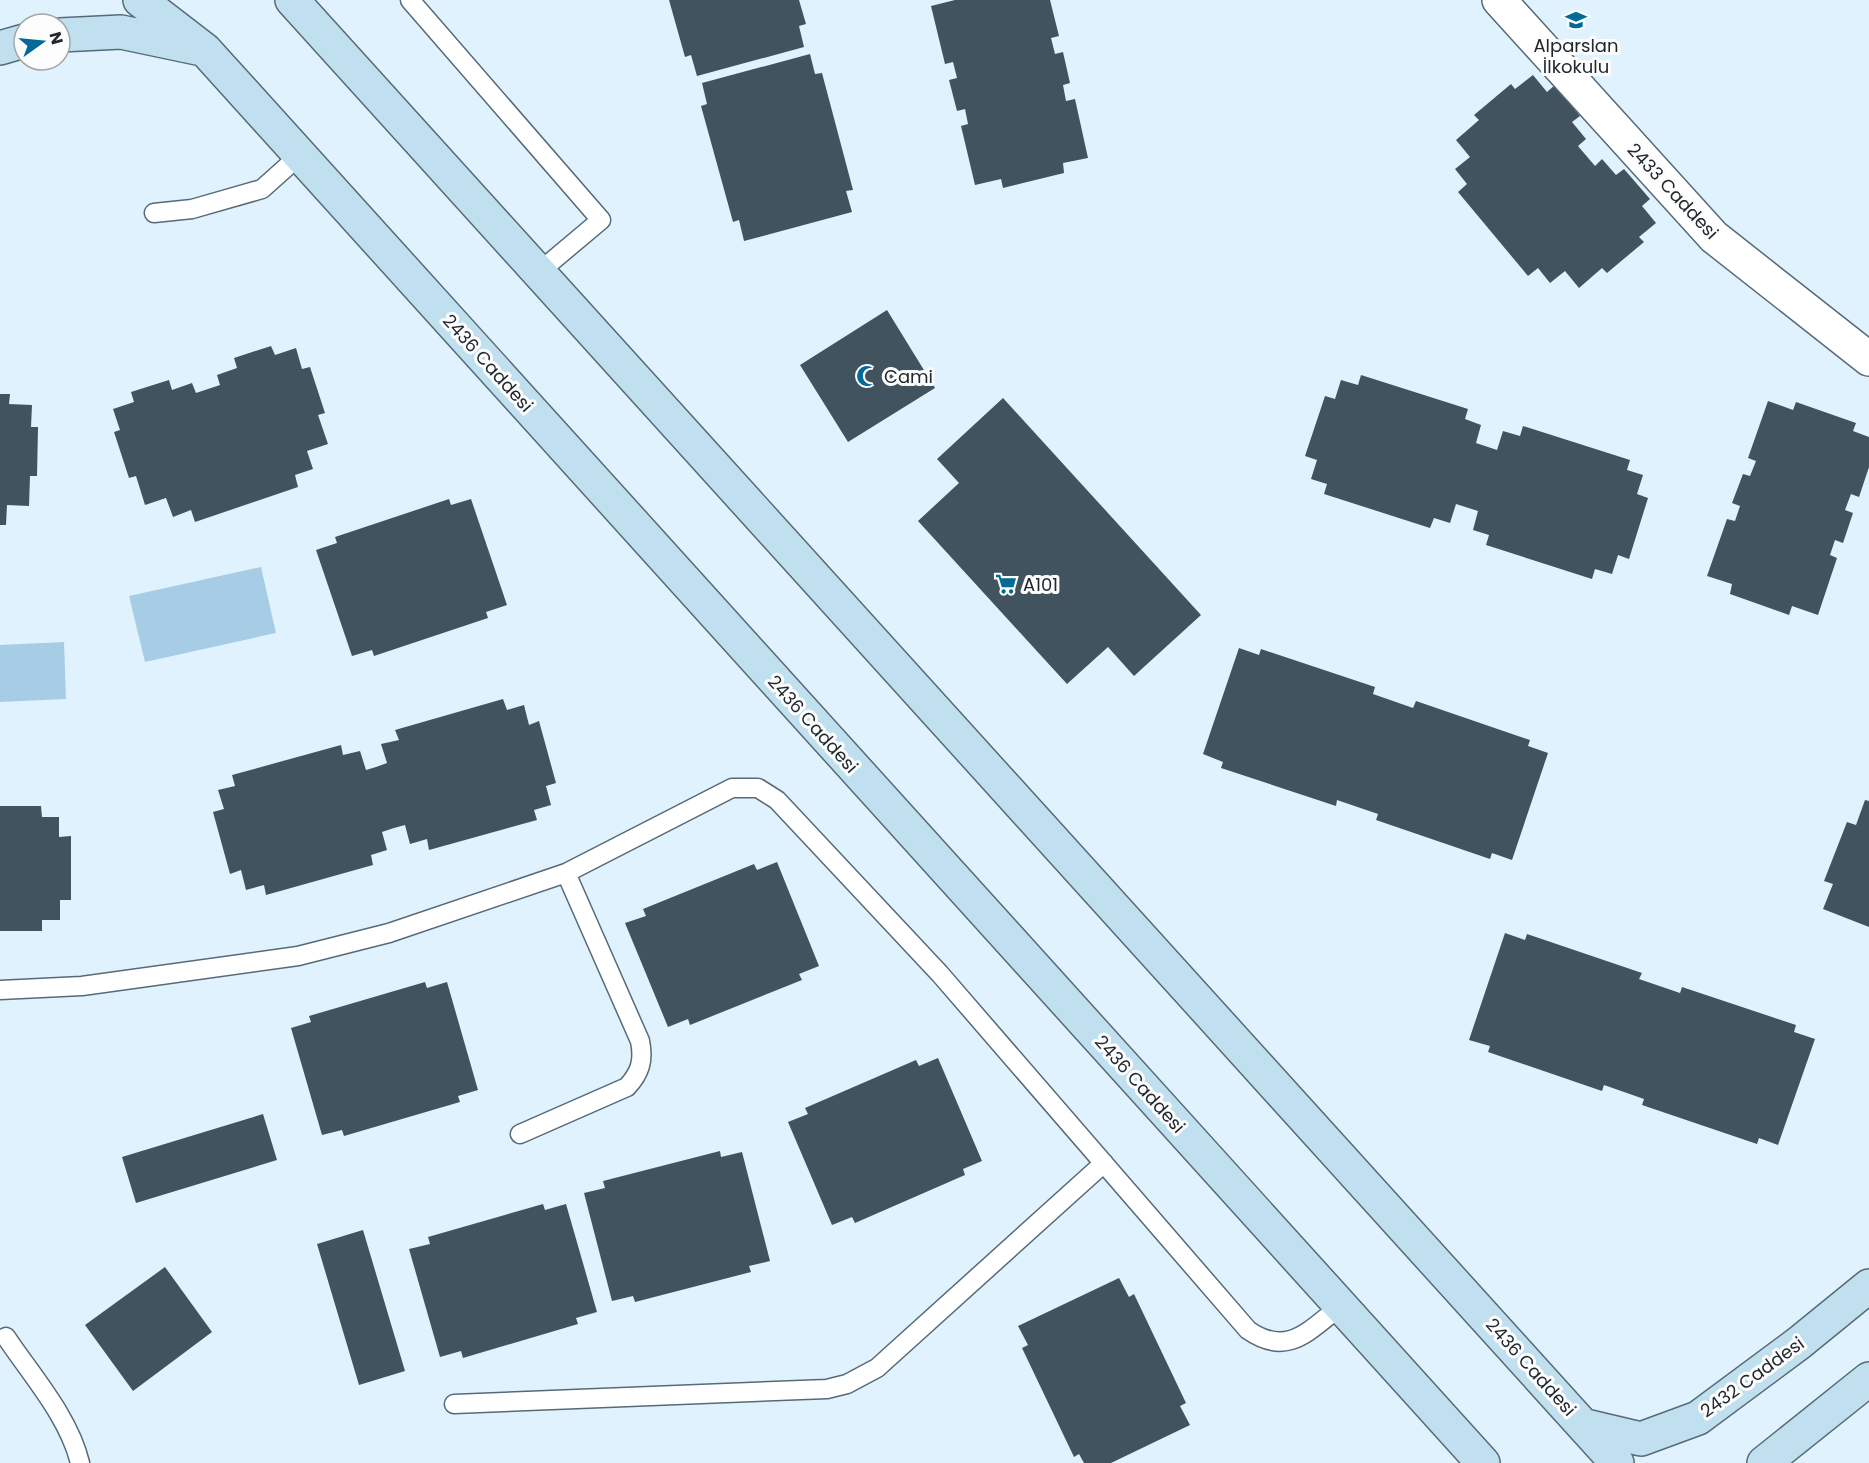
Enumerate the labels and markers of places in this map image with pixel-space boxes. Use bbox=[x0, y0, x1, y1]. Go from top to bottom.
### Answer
school or university icon: Alparslan İlkokulu bbox=[1564, 8, 1588, 32]
place label: Alparslan İlkokulu bbox=[1533, 33, 1619, 79]
mosque icon: Cami bbox=[855, 364, 879, 388]
place label: Cami bbox=[884, 364, 933, 389]
supermarket icon: A101 bbox=[994, 572, 1018, 596]
place label: A101 bbox=[1023, 572, 1058, 597]

